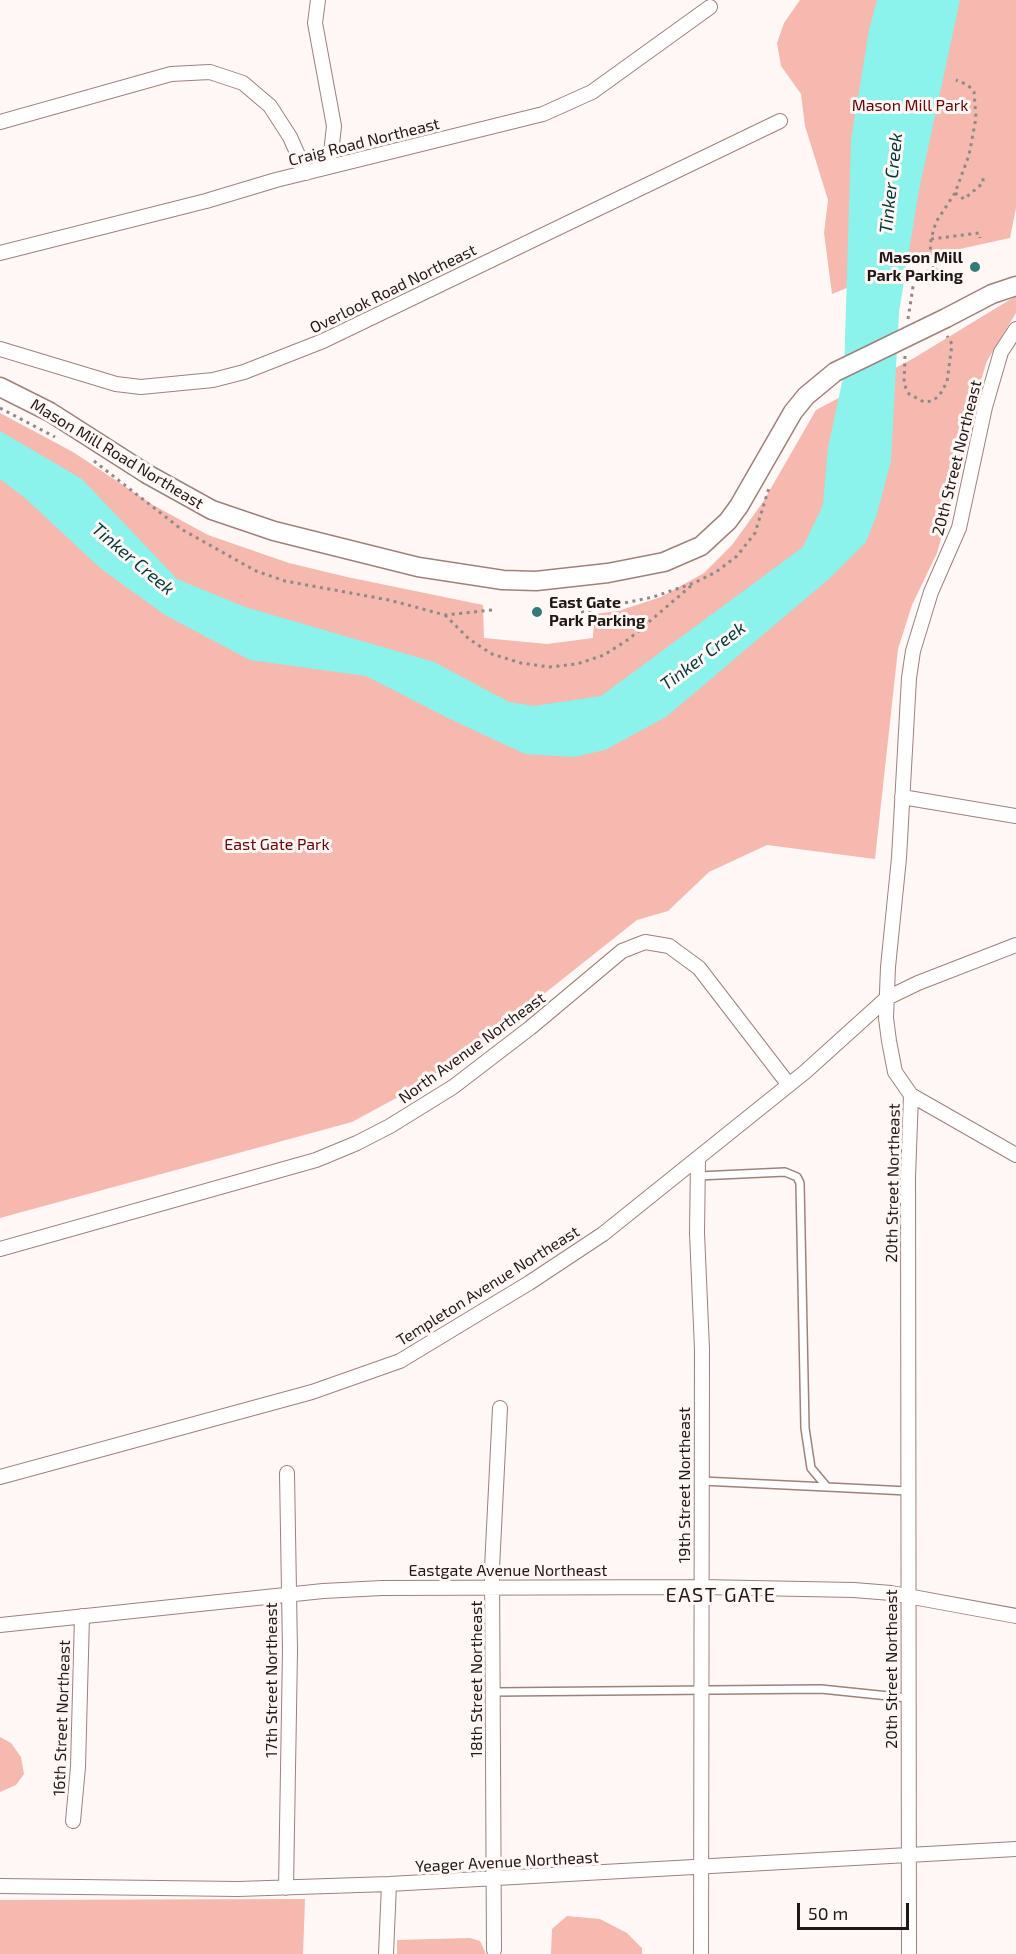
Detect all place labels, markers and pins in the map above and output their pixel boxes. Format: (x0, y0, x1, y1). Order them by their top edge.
place label: Mason Mill Park Parking (867, 248, 963, 286)
marker: Mason Mill Park Parking (968, 260, 982, 274)
place label: East Gate Park Parking (549, 593, 645, 631)
marker: East Gate Park Parking (530, 605, 544, 619)

